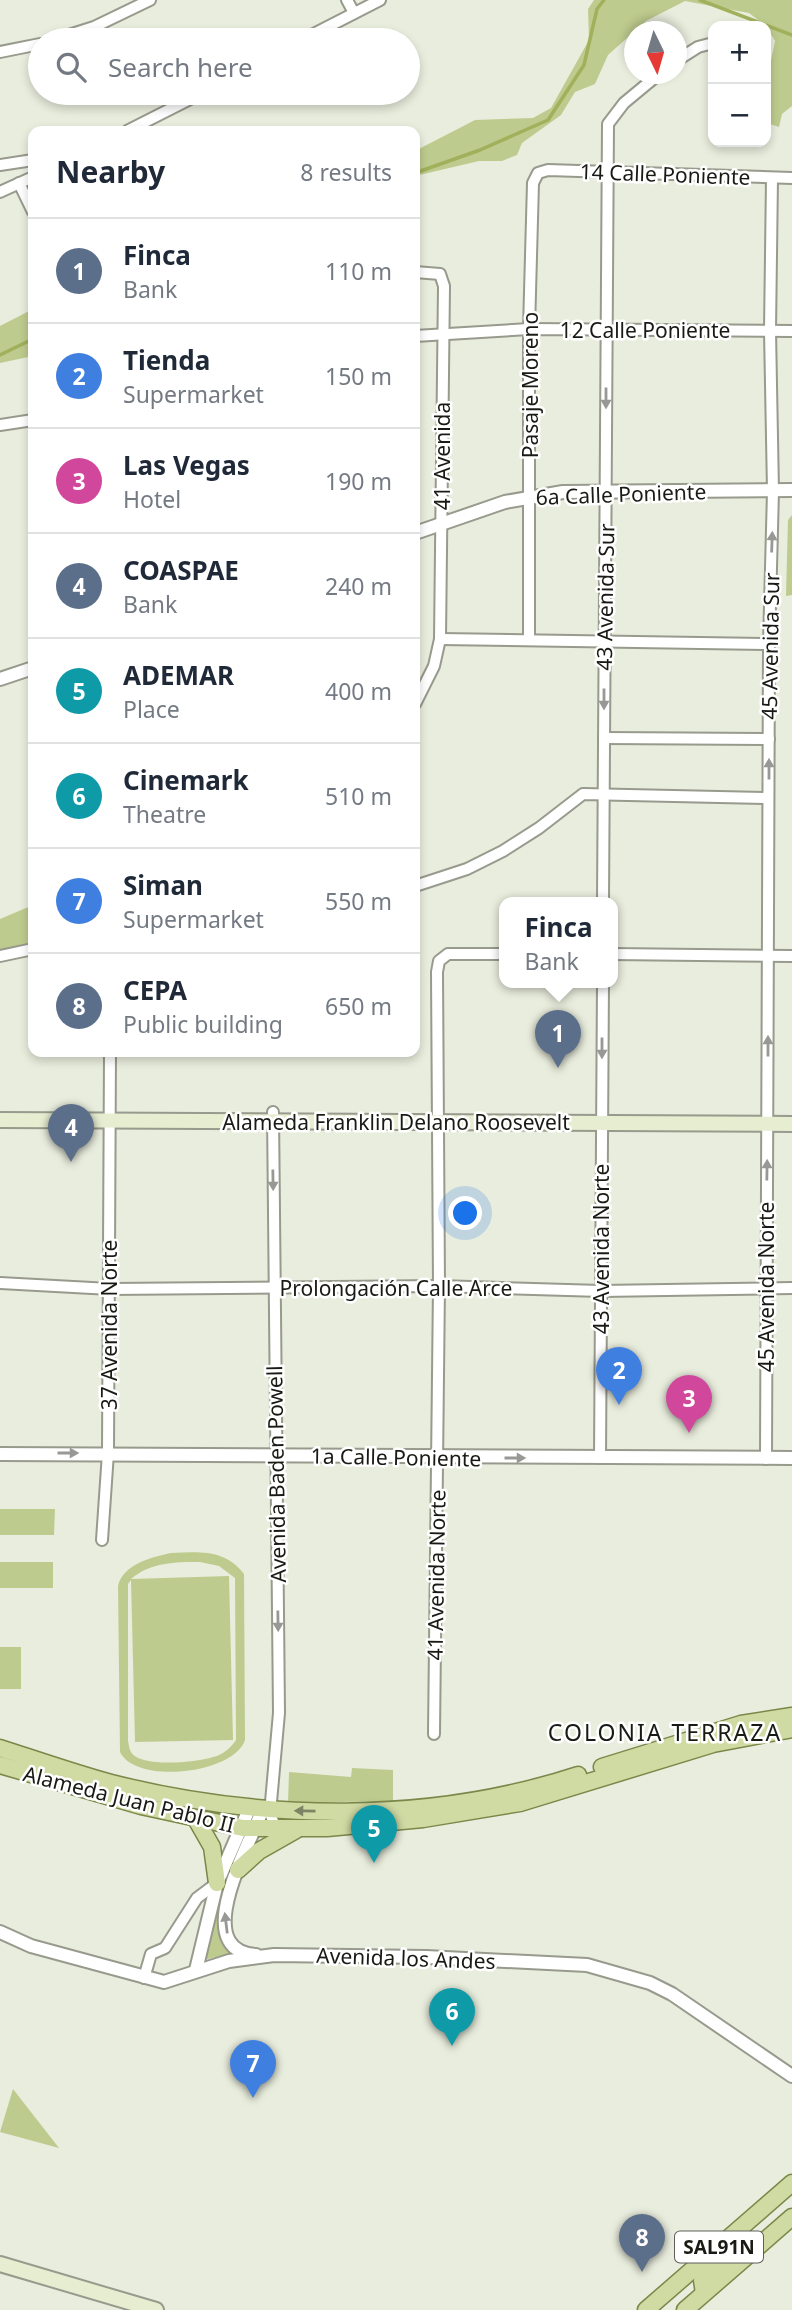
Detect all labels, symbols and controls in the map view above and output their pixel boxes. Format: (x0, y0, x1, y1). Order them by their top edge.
north arrow (624, 21, 687, 84)
map controls (708, 21, 771, 147)
button: + (708, 21, 771, 84)
search box (28, 28, 420, 105)
icon: search (52, 48, 90, 86)
text: Search here (108, 49, 253, 85)
button: − (708, 84, 771, 147)
text: Nearby (56, 151, 165, 192)
text: 8 results (300, 156, 392, 188)
street label: 14 Calle Poniente (579, 157, 751, 191)
text: Finca (123, 237, 191, 273)
text: 1 (72, 255, 86, 287)
text: 110 m (325, 255, 392, 287)
text: Bank (123, 273, 177, 305)
street label: Pasaje Moreno (516, 312, 544, 458)
street label: 12 Calle Poniente (560, 316, 730, 344)
text: Tienda (123, 342, 210, 378)
text: 2 (72, 360, 86, 392)
text: 150 m (325, 360, 392, 392)
text: Supermarket (123, 378, 264, 410)
one-way arrow (600, 387, 612, 409)
street label: 41 Avenida (428, 402, 456, 510)
text: Las Vegas (123, 447, 250, 483)
text: 3 (72, 465, 86, 497)
text: 190 m (325, 465, 392, 497)
street label: 6a Calle Poniente (535, 477, 707, 511)
text: Hotel (123, 483, 181, 515)
street label: 43 Avenida Sur (590, 523, 620, 671)
one-way arrow (766, 531, 777, 553)
text: COASPAE (123, 552, 239, 588)
text: 4 (72, 570, 86, 602)
text: 240 m (325, 570, 392, 602)
street label: 45 Avenida Sur (755, 572, 785, 720)
text: Bank (123, 588, 177, 620)
text: ADEMAR (123, 657, 234, 693)
text: 5 (72, 675, 86, 707)
text: 400 m (325, 675, 392, 707)
one-way arrow (598, 688, 610, 710)
text: Place (123, 693, 180, 725)
one-way arrow (763, 758, 774, 780)
text: Cinemark (123, 762, 249, 798)
text: 6 (72, 780, 86, 812)
text: 510 m (325, 780, 392, 812)
text: Theatre (123, 798, 206, 830)
text: Siman (123, 867, 203, 903)
text: 7 (72, 885, 86, 917)
text: 550 m (325, 885, 392, 917)
popup (499, 897, 618, 988)
text: Supermarket (123, 903, 264, 935)
text: Finca (525, 909, 592, 945)
text: Bank (525, 945, 579, 977)
text: CEPA (123, 972, 187, 1008)
text: 8 (72, 990, 86, 1022)
text: 650 m (325, 990, 392, 1022)
text: Public building (123, 1008, 283, 1040)
pin: 1 (535, 1010, 581, 1068)
one-way arrow (762, 1035, 774, 1057)
one-way arrow (596, 1037, 608, 1059)
pin: 4 (48, 1104, 94, 1162)
street label: Alameda Franklin Delano Roosevelt (222, 1108, 570, 1136)
one-way arrow (761, 1159, 773, 1181)
street label: 43 Avenida Norte (587, 1164, 615, 1334)
one-way arrow (267, 1169, 279, 1191)
your location (448, 1196, 482, 1230)
street label: 45 Avenida Norte (752, 1202, 780, 1372)
street label: 37 Avenida Norte (95, 1240, 123, 1410)
street label: Prolongación Calle Arce (280, 1274, 512, 1302)
pin: 2 (596, 1347, 642, 1405)
street label: Avenida Baden Powell (260, 1365, 292, 1583)
pin: 3 (666, 1375, 712, 1433)
street label: 1a Calle Poniente (311, 1442, 481, 1472)
one-way arrow (57, 1447, 79, 1459)
one-way arrow (505, 1452, 527, 1464)
street label: 41 Avenida Norte (421, 1489, 451, 1661)
one-way arrow (272, 1610, 284, 1632)
district label: COLONIA TERRAZA (548, 1716, 782, 1748)
street label: Alameda Juan Pablo II (21, 1759, 237, 1839)
one-way arrow (293, 1805, 315, 1817)
pin: 5 (351, 1805, 397, 1863)
one-way arrow (220, 1912, 231, 1934)
street label: Avenida los Andes (316, 1941, 496, 1975)
pin: 6 (429, 1988, 475, 2046)
pin: 7 (230, 2040, 276, 2098)
pin: 8 (619, 2214, 665, 2272)
road number: SAL91N (675, 2232, 763, 2262)

